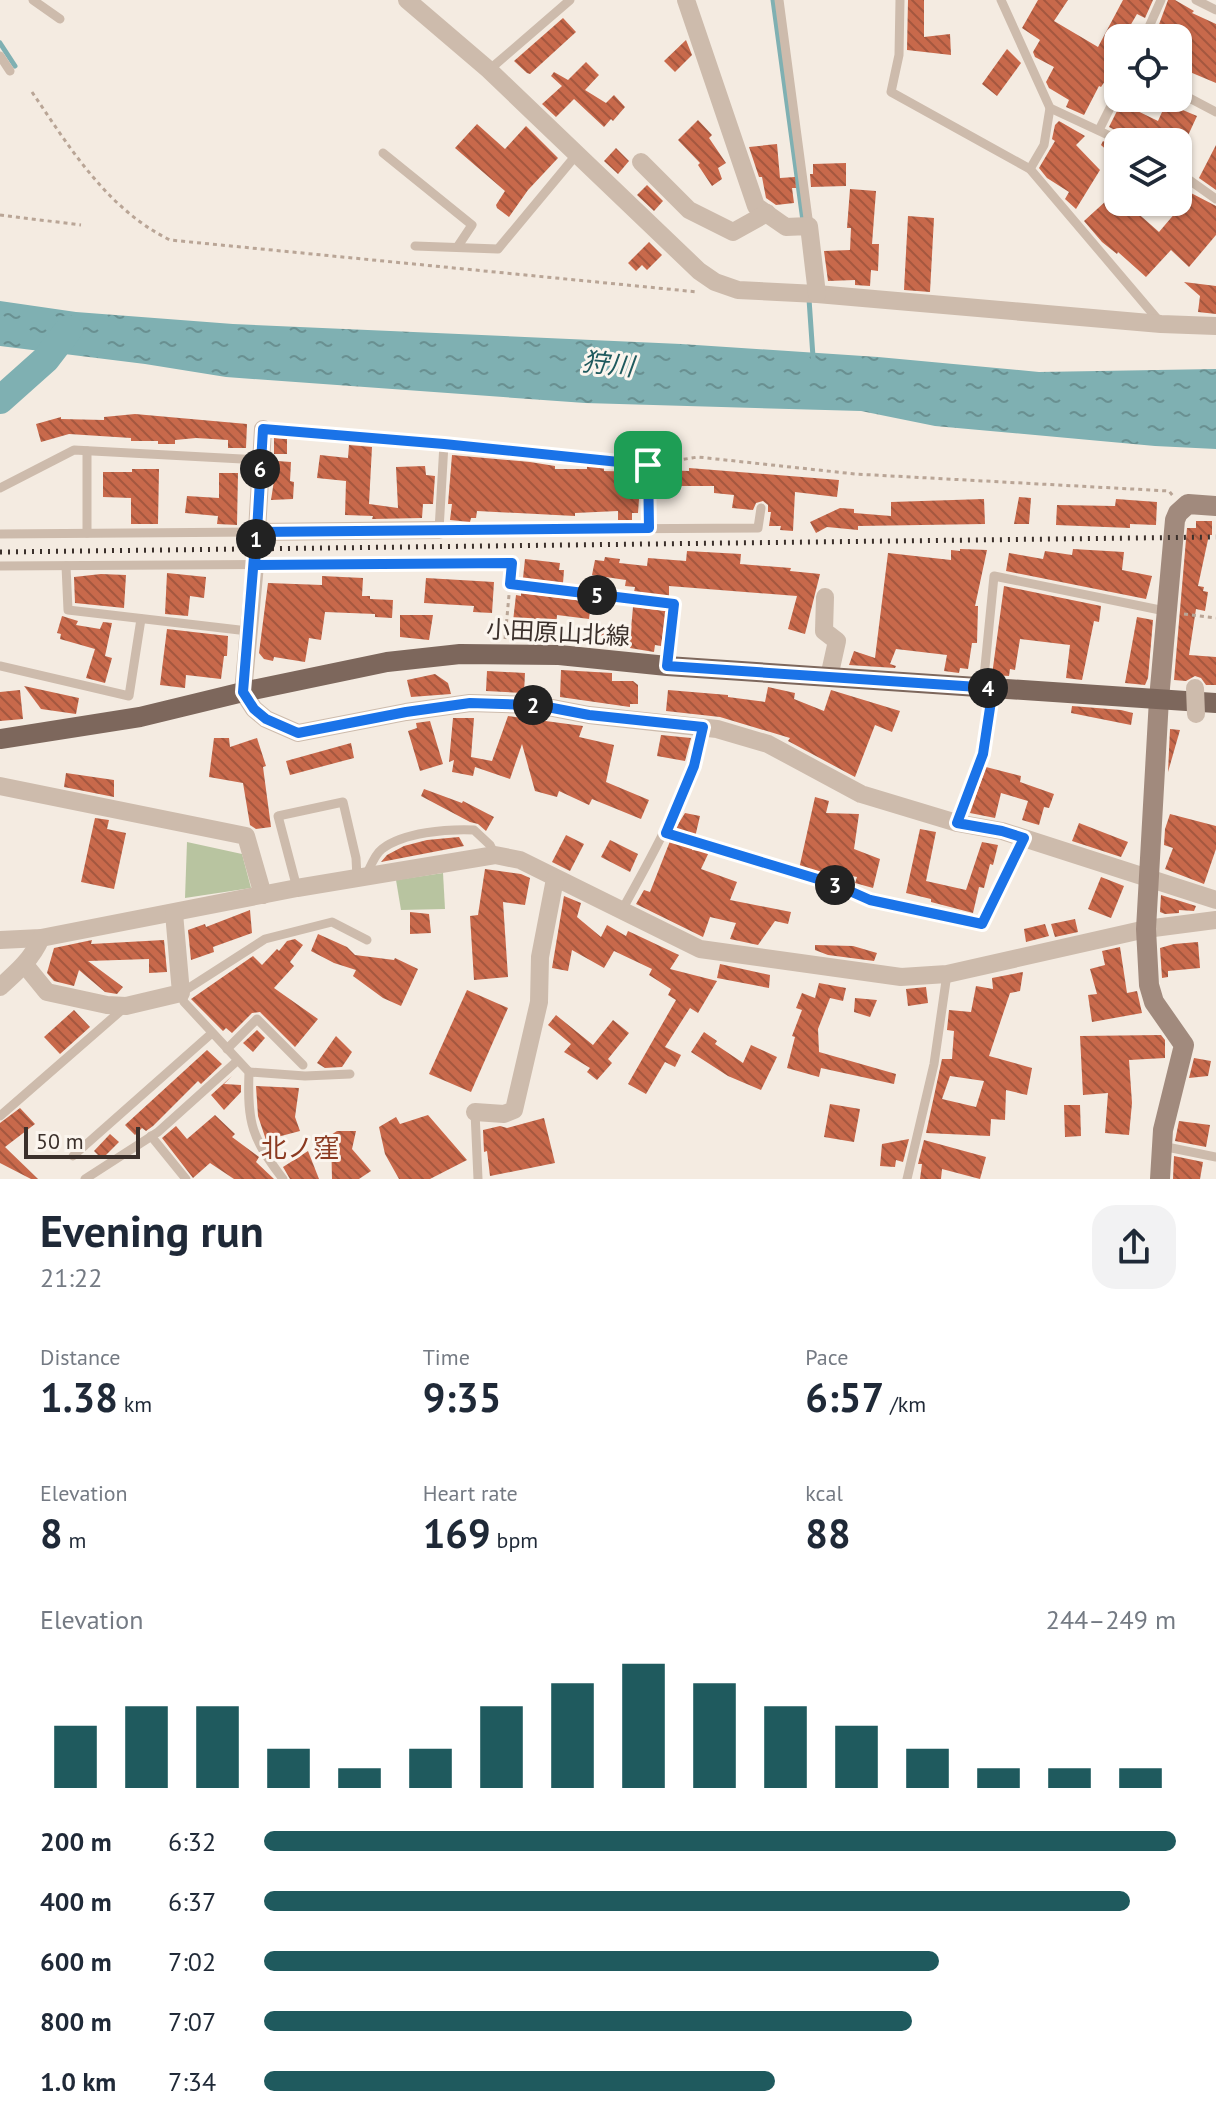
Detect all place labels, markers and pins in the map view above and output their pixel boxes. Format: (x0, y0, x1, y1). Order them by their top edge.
pin (614, 431, 682, 499)
pin: 6 (240, 449, 280, 489)
pin: 1 (236, 519, 276, 559)
pin: 5 (577, 575, 617, 615)
pin: 4 (968, 668, 1008, 708)
pin: 2 (513, 685, 553, 725)
pin: 3 (815, 865, 855, 905)

